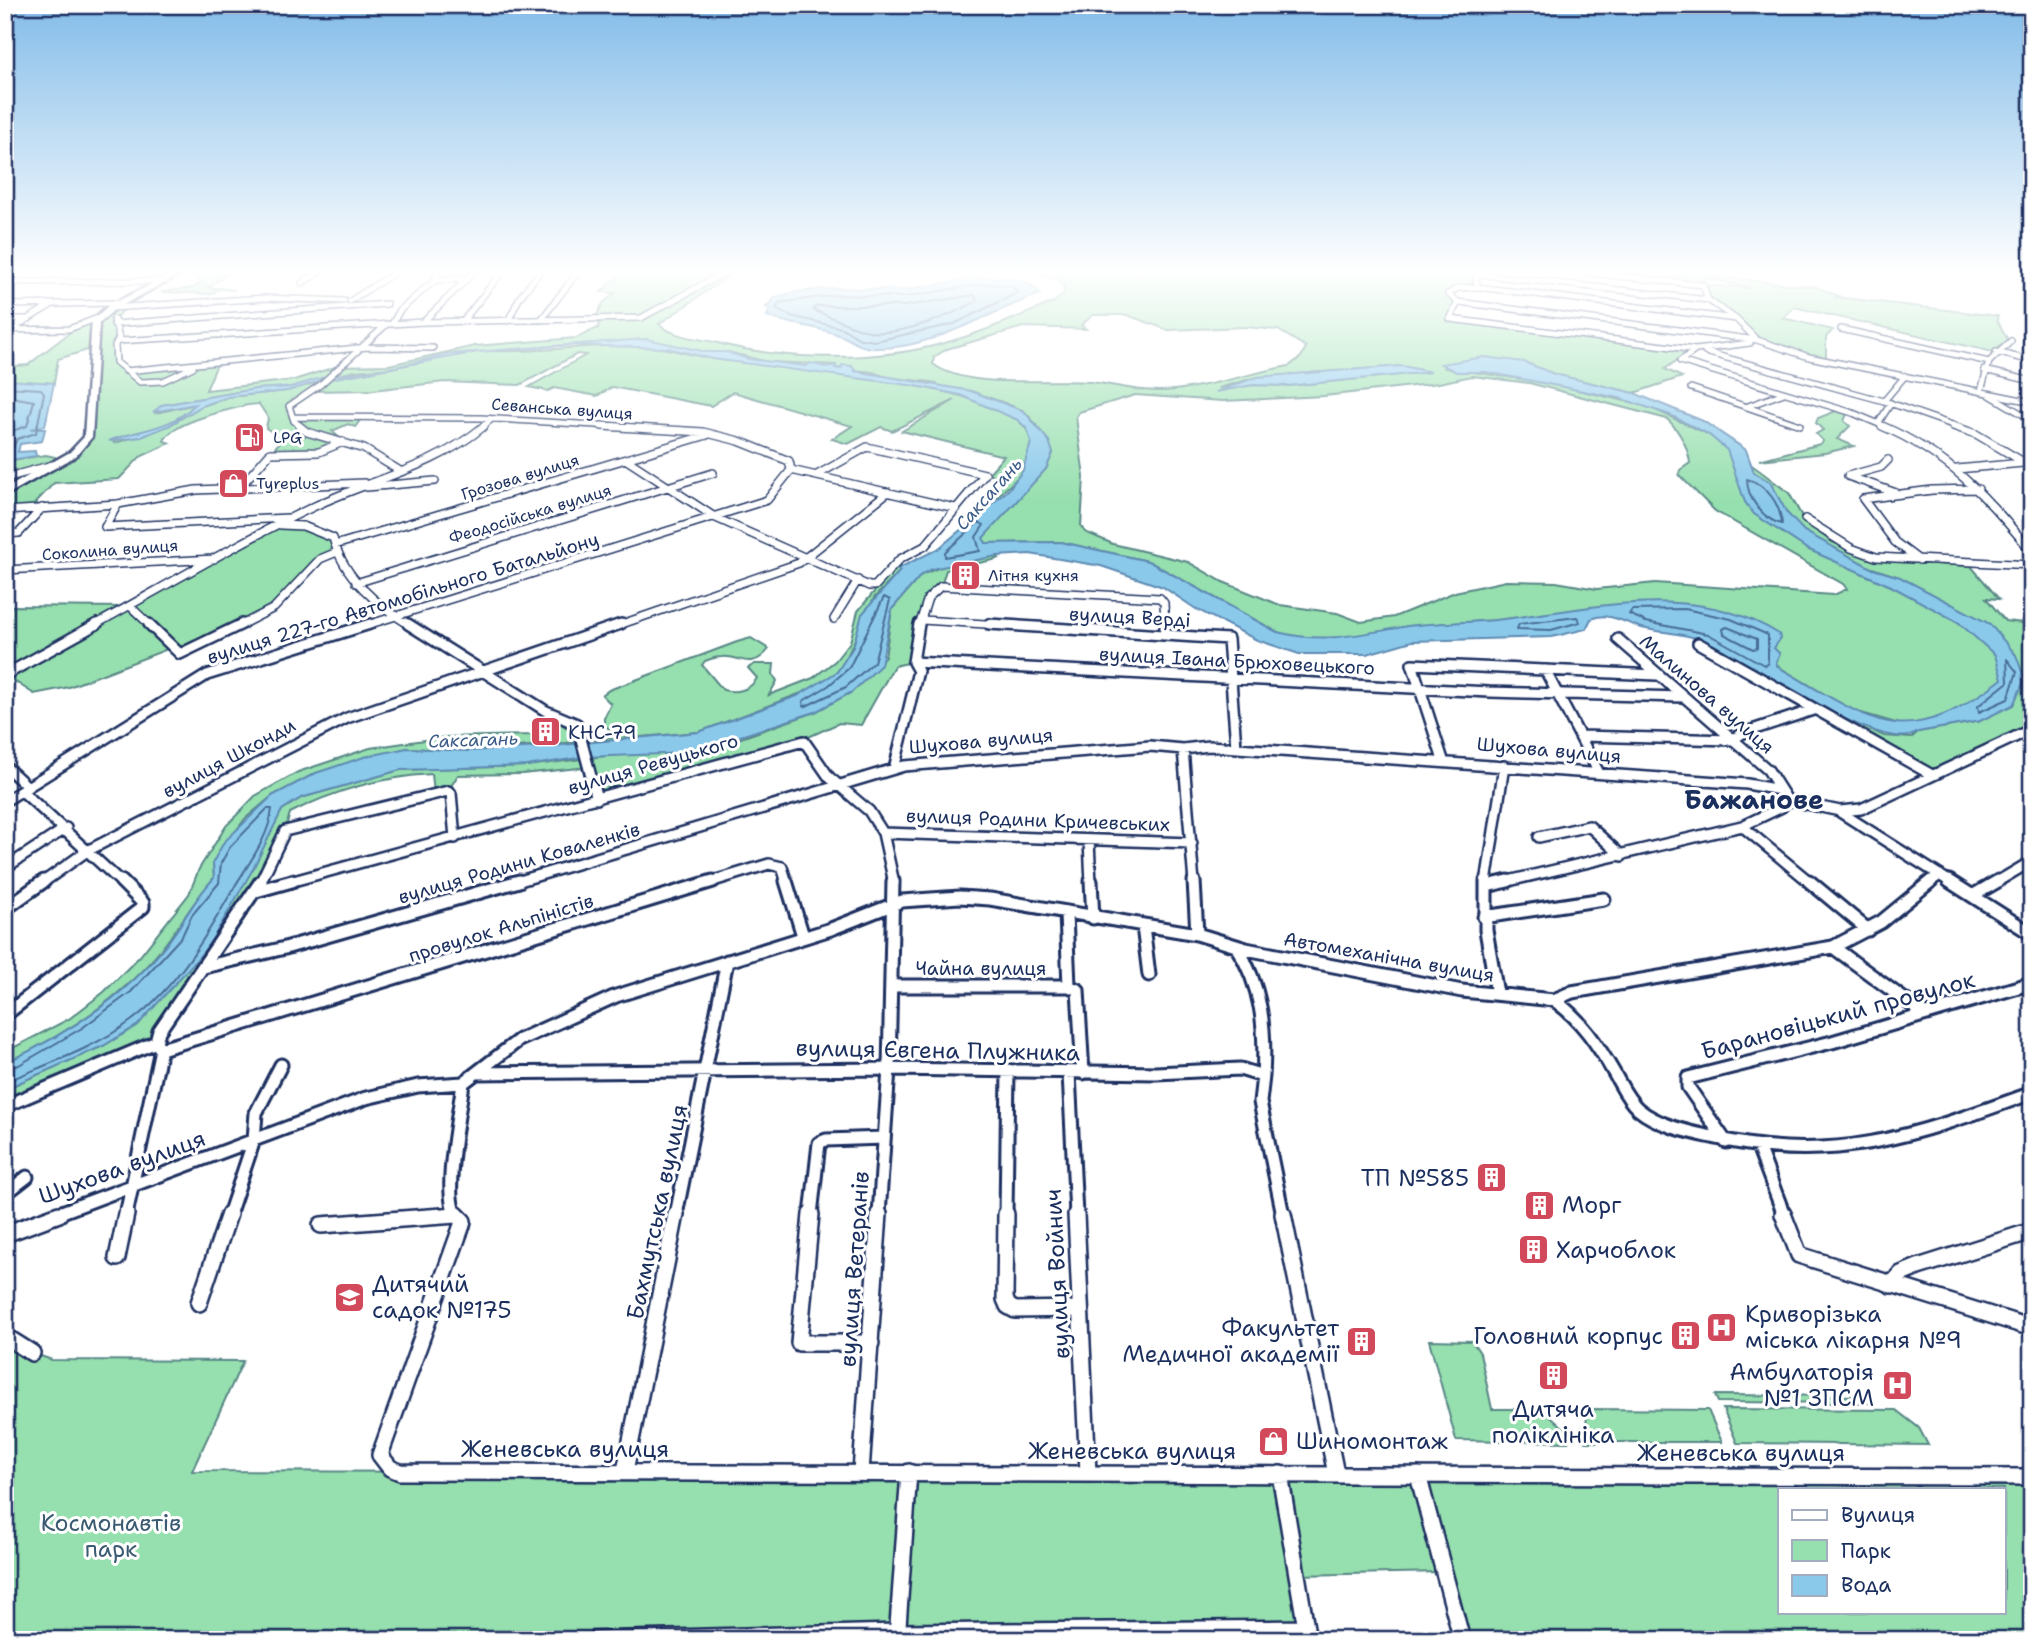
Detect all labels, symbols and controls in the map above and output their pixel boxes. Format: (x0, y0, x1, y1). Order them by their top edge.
street label: Севанська вулиця (491, 394, 633, 424)
fuel station icon: LPG (233, 420, 267, 454)
place label: LPG (273, 427, 302, 448)
street label: Грозова вулиця (458, 449, 582, 505)
water label: Саксагань (950, 453, 1028, 535)
shop icon: Tyreplus (216, 466, 250, 500)
place label: Tyreplus (256, 473, 319, 494)
street label: Феодосійська вулиця (446, 479, 614, 549)
street label: вулиця 227-го Автомобільного Батальйону (204, 526, 602, 670)
street label: Соколина вулиця (41, 535, 179, 565)
building icon: Літня кухня (948, 558, 982, 592)
place label: Літня кухня (988, 565, 1079, 586)
street label: вулиця Верді (1069, 601, 1191, 633)
street label: Малинова вулиця (1634, 629, 1780, 759)
street label: вулиця Івана Брюховецького (1099, 641, 1375, 681)
street label: вулиця Шконди (158, 712, 300, 804)
building icon: КНС-79 (528, 715, 562, 749)
place label: КНС-79 (568, 720, 636, 745)
street label: Шухова вулиця (908, 722, 1054, 760)
water label: Саксагань (428, 726, 518, 754)
street label: вулиця Ревуцького (565, 728, 741, 800)
street label: Шухова вулиця (1476, 731, 1622, 769)
district label: Бажанове (1684, 782, 1824, 817)
street label: вулиця Родини Кричевських (906, 803, 1170, 837)
street label: вулиця Родини Коваленків (395, 816, 643, 910)
street label: провулок Альпіністів (405, 888, 597, 968)
street label: Автомеханічна вулиця (1282, 926, 1496, 988)
street label: Чайна вулиця (915, 956, 1047, 981)
street label: Барановіцький провулок (1698, 964, 1978, 1066)
street label: вулиця Євгена Плужника (795, 1033, 1081, 1067)
street label: Бахмутська вулиця (619, 1101, 695, 1323)
street label: Шухова вулиця (34, 1123, 210, 1211)
building icon: ТП №585 (1475, 1161, 1509, 1195)
place label: ТП №585 (1361, 1163, 1469, 1193)
street label: вулиця Ветеранів (832, 1170, 876, 1368)
street label: вулиця Войнич (1038, 1188, 1076, 1360)
building icon: Морг (1522, 1188, 1556, 1222)
place label: Морг (1562, 1190, 1622, 1220)
building icon: Харчоблок (1516, 1233, 1550, 1267)
place label: Харчоблок (1556, 1235, 1676, 1265)
place label: Дитячий садок №175 (372, 1269, 511, 1325)
school or university icon: Дитячий садок №175 (332, 1280, 366, 1314)
place label: Криворізька міська лікарня №9 (1745, 1299, 1962, 1355)
hospital icon: Криворізька міська лікарня №9 (1705, 1310, 1739, 1344)
place label: Факультет Медичної академії (1122, 1313, 1340, 1369)
building icon: Головний корпус (1669, 1319, 1703, 1353)
place label: Головний корпус (1474, 1321, 1663, 1351)
building icon: Факультет Медичної академії (1345, 1324, 1379, 1358)
place label: Амбулаторія №1 ЗПСМ (1729, 1357, 1874, 1413)
building icon: Дитяча поліклініка (1536, 1358, 1570, 1392)
hospital icon: Амбулаторія №1 ЗПСМ (1880, 1368, 1914, 1402)
place label: Дитяча поліклініка (1492, 1394, 1614, 1450)
shop icon: Шиномонтаж (1256, 1424, 1290, 1458)
place label: Шиномонтаж (1296, 1426, 1448, 1456)
street label: Женевська вулиця (461, 1434, 669, 1464)
street label: Женевська вулиця (1028, 1436, 1236, 1466)
street label: Женевська вулиця (1637, 1438, 1845, 1468)
legend (1778, 1488, 2006, 1614)
text: Вулиця (1841, 1501, 1915, 1529)
park label: Космонавтів парк (41, 1508, 181, 1564)
text: Парк (1841, 1537, 1891, 1565)
text: Вода (1841, 1571, 1891, 1599)

